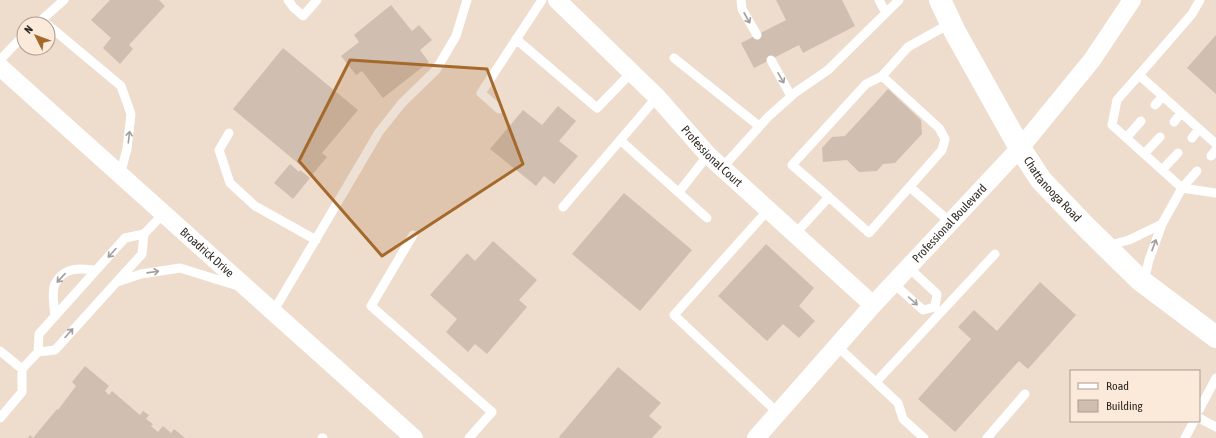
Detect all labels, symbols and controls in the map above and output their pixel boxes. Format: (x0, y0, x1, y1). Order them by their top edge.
one-way arrow (744, 12, 752, 24)
north arrow (16, 16, 56, 56)
text: N (22, 23, 35, 36)
one-way arrow (777, 72, 785, 84)
street label: Professional Court (678, 123, 746, 190)
one-way arrow (125, 131, 133, 144)
street label: Chattanooga Road (1021, 154, 1084, 225)
street label: Professional Boulevard (909, 181, 989, 265)
street label: Broadrick Drive (177, 225, 237, 280)
one-way arrow (1151, 240, 1159, 252)
one-way arrow (107, 247, 116, 258)
one-way arrow (146, 268, 159, 276)
one-way arrow (56, 273, 65, 283)
one-way arrow (908, 296, 918, 305)
one-way arrow (65, 328, 74, 339)
legend (1070, 370, 1200, 422)
text: Road (1106, 379, 1129, 393)
text: Building (1106, 399, 1144, 413)

